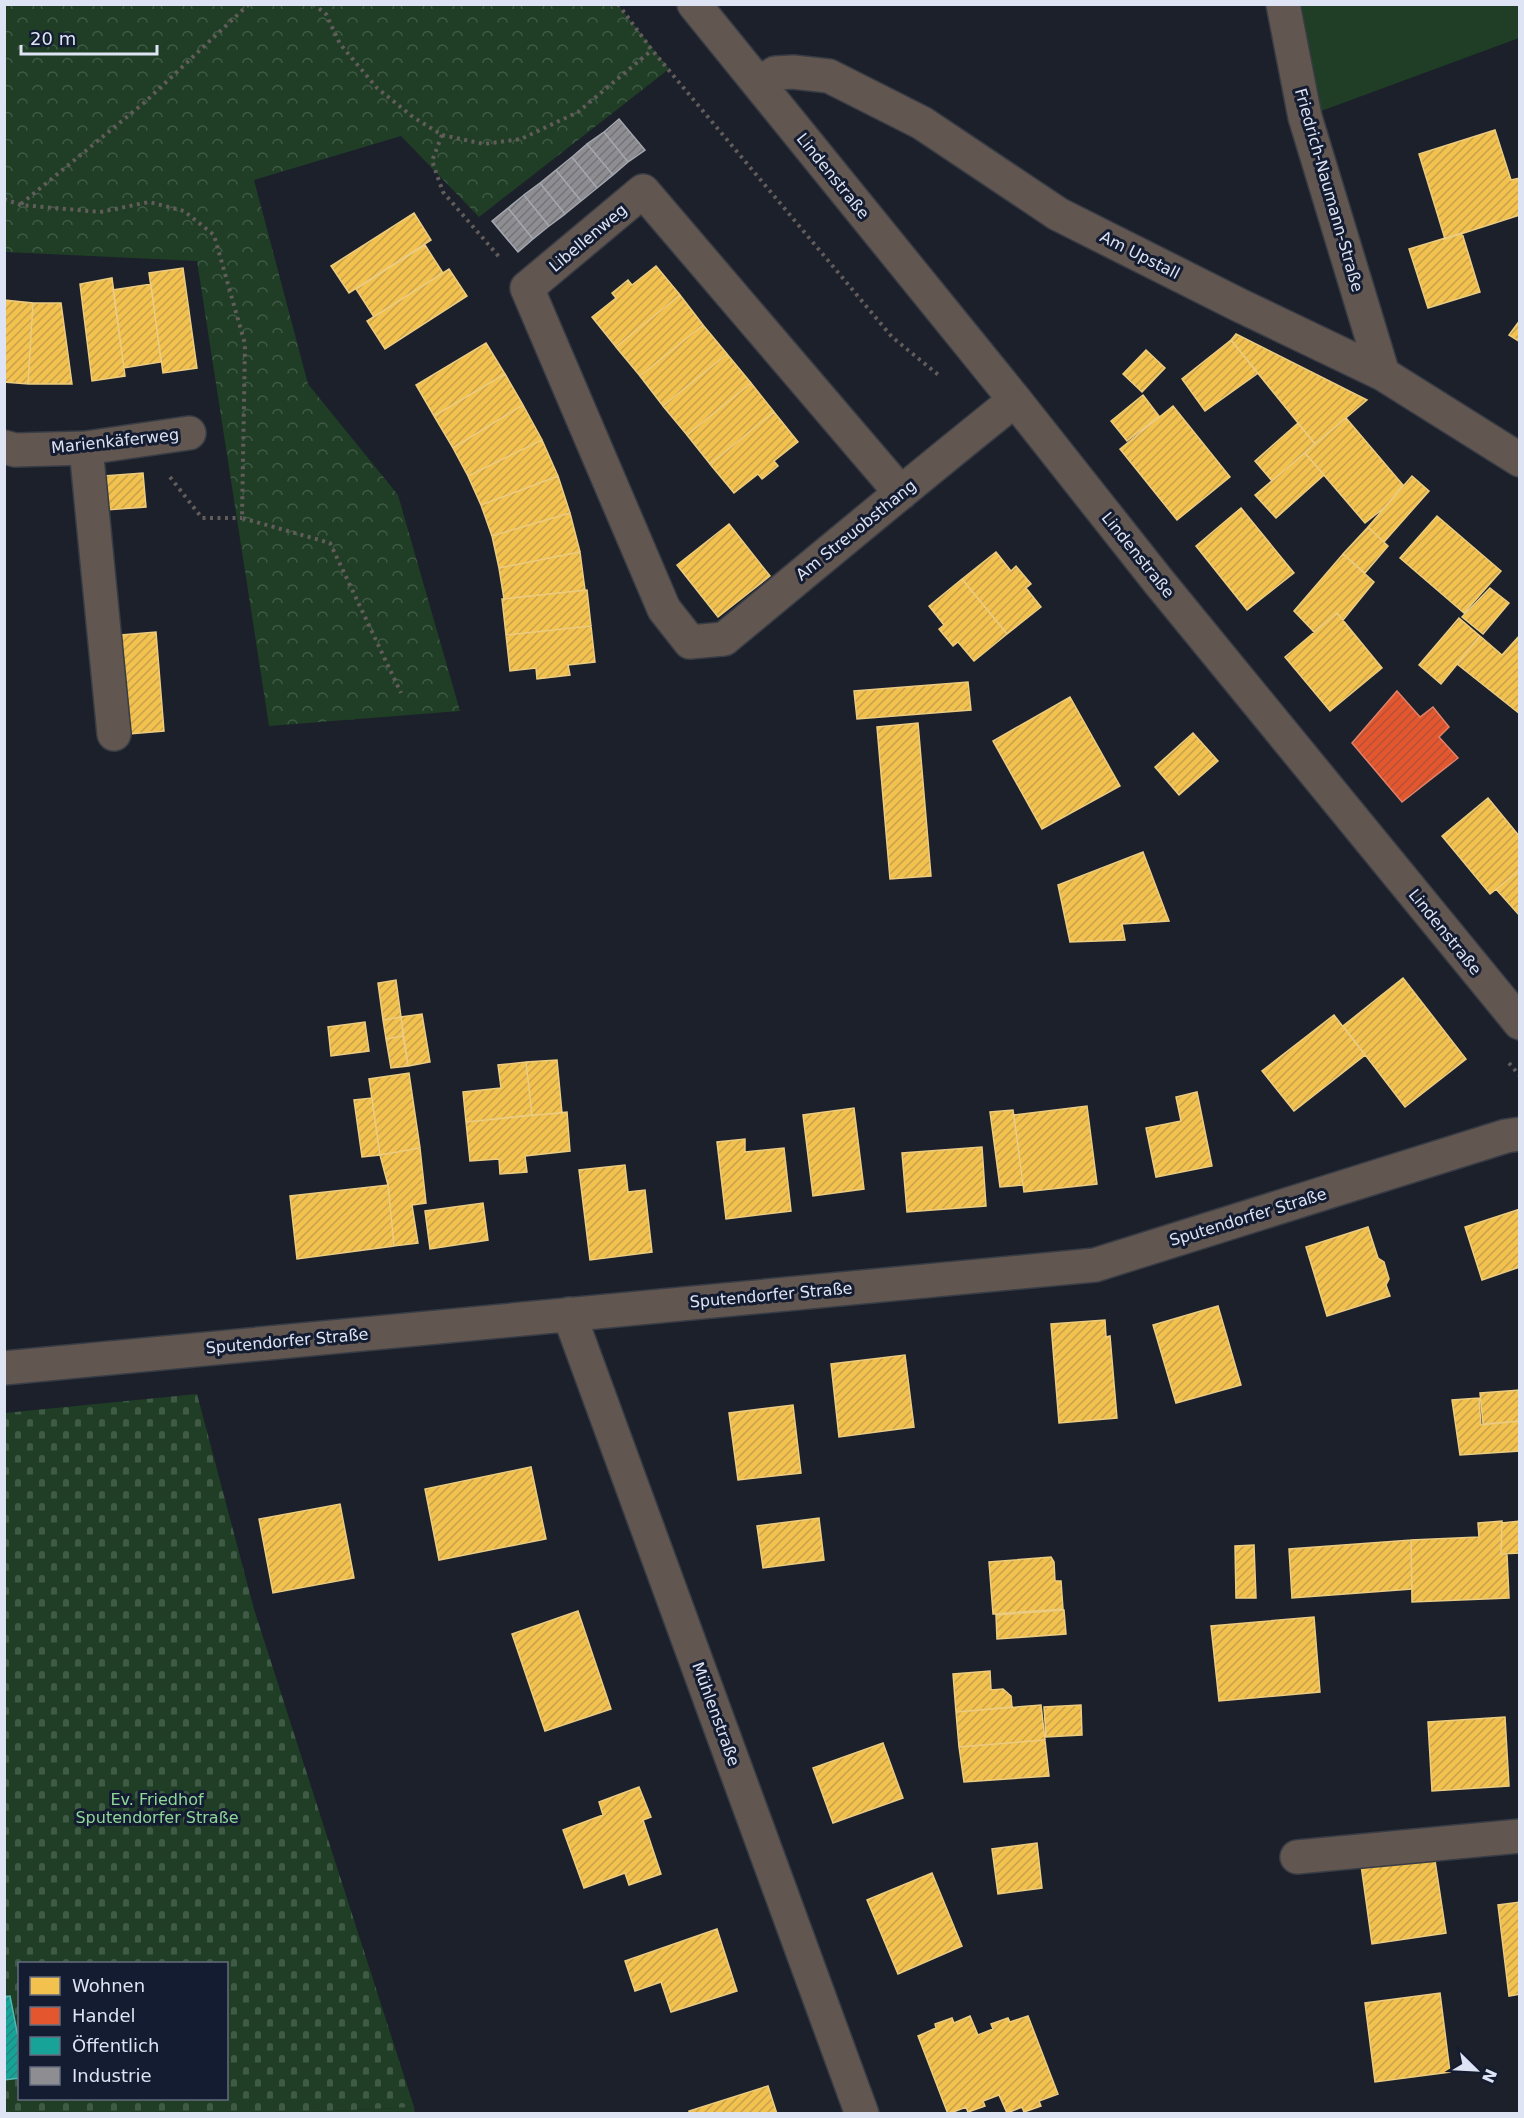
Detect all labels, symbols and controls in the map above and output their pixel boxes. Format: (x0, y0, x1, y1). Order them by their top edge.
scale bar (21, 18, 158, 56)
text: 20 m (30, 28, 76, 49)
street label: Friedrich-Naumann-Straße (1291, 86, 1367, 294)
street label: Lindenstraße (793, 129, 873, 223)
street label: Libellenweg (545, 200, 631, 276)
street label: Am Upstall (1097, 227, 1183, 283)
street label: Marienkäferweg (50, 425, 180, 457)
street label: Am Streuobsthang (792, 476, 920, 584)
street label: Lindenstraße (1098, 508, 1178, 602)
street label: Lindenstraße (1405, 885, 1485, 979)
street label: Sputendorfer Straße (1167, 1184, 1329, 1250)
street label: Sputendorfer Straße (689, 1278, 853, 1312)
street label: Sputendorfer Straße (205, 1324, 369, 1358)
street label: Mühlenstraße (688, 1659, 744, 1769)
park label: Ev. Friedhof Sputendorfer Straße (75, 1790, 239, 1827)
legend (18, 1962, 228, 2100)
text: Wohnen (72, 1975, 145, 1996)
text: Handel (72, 2005, 135, 2026)
text: Öffentlich (72, 2035, 159, 2056)
north arrow (1446, 2040, 1506, 2100)
text: Industrie (72, 2065, 151, 2086)
text: N (1478, 2066, 1501, 2086)

